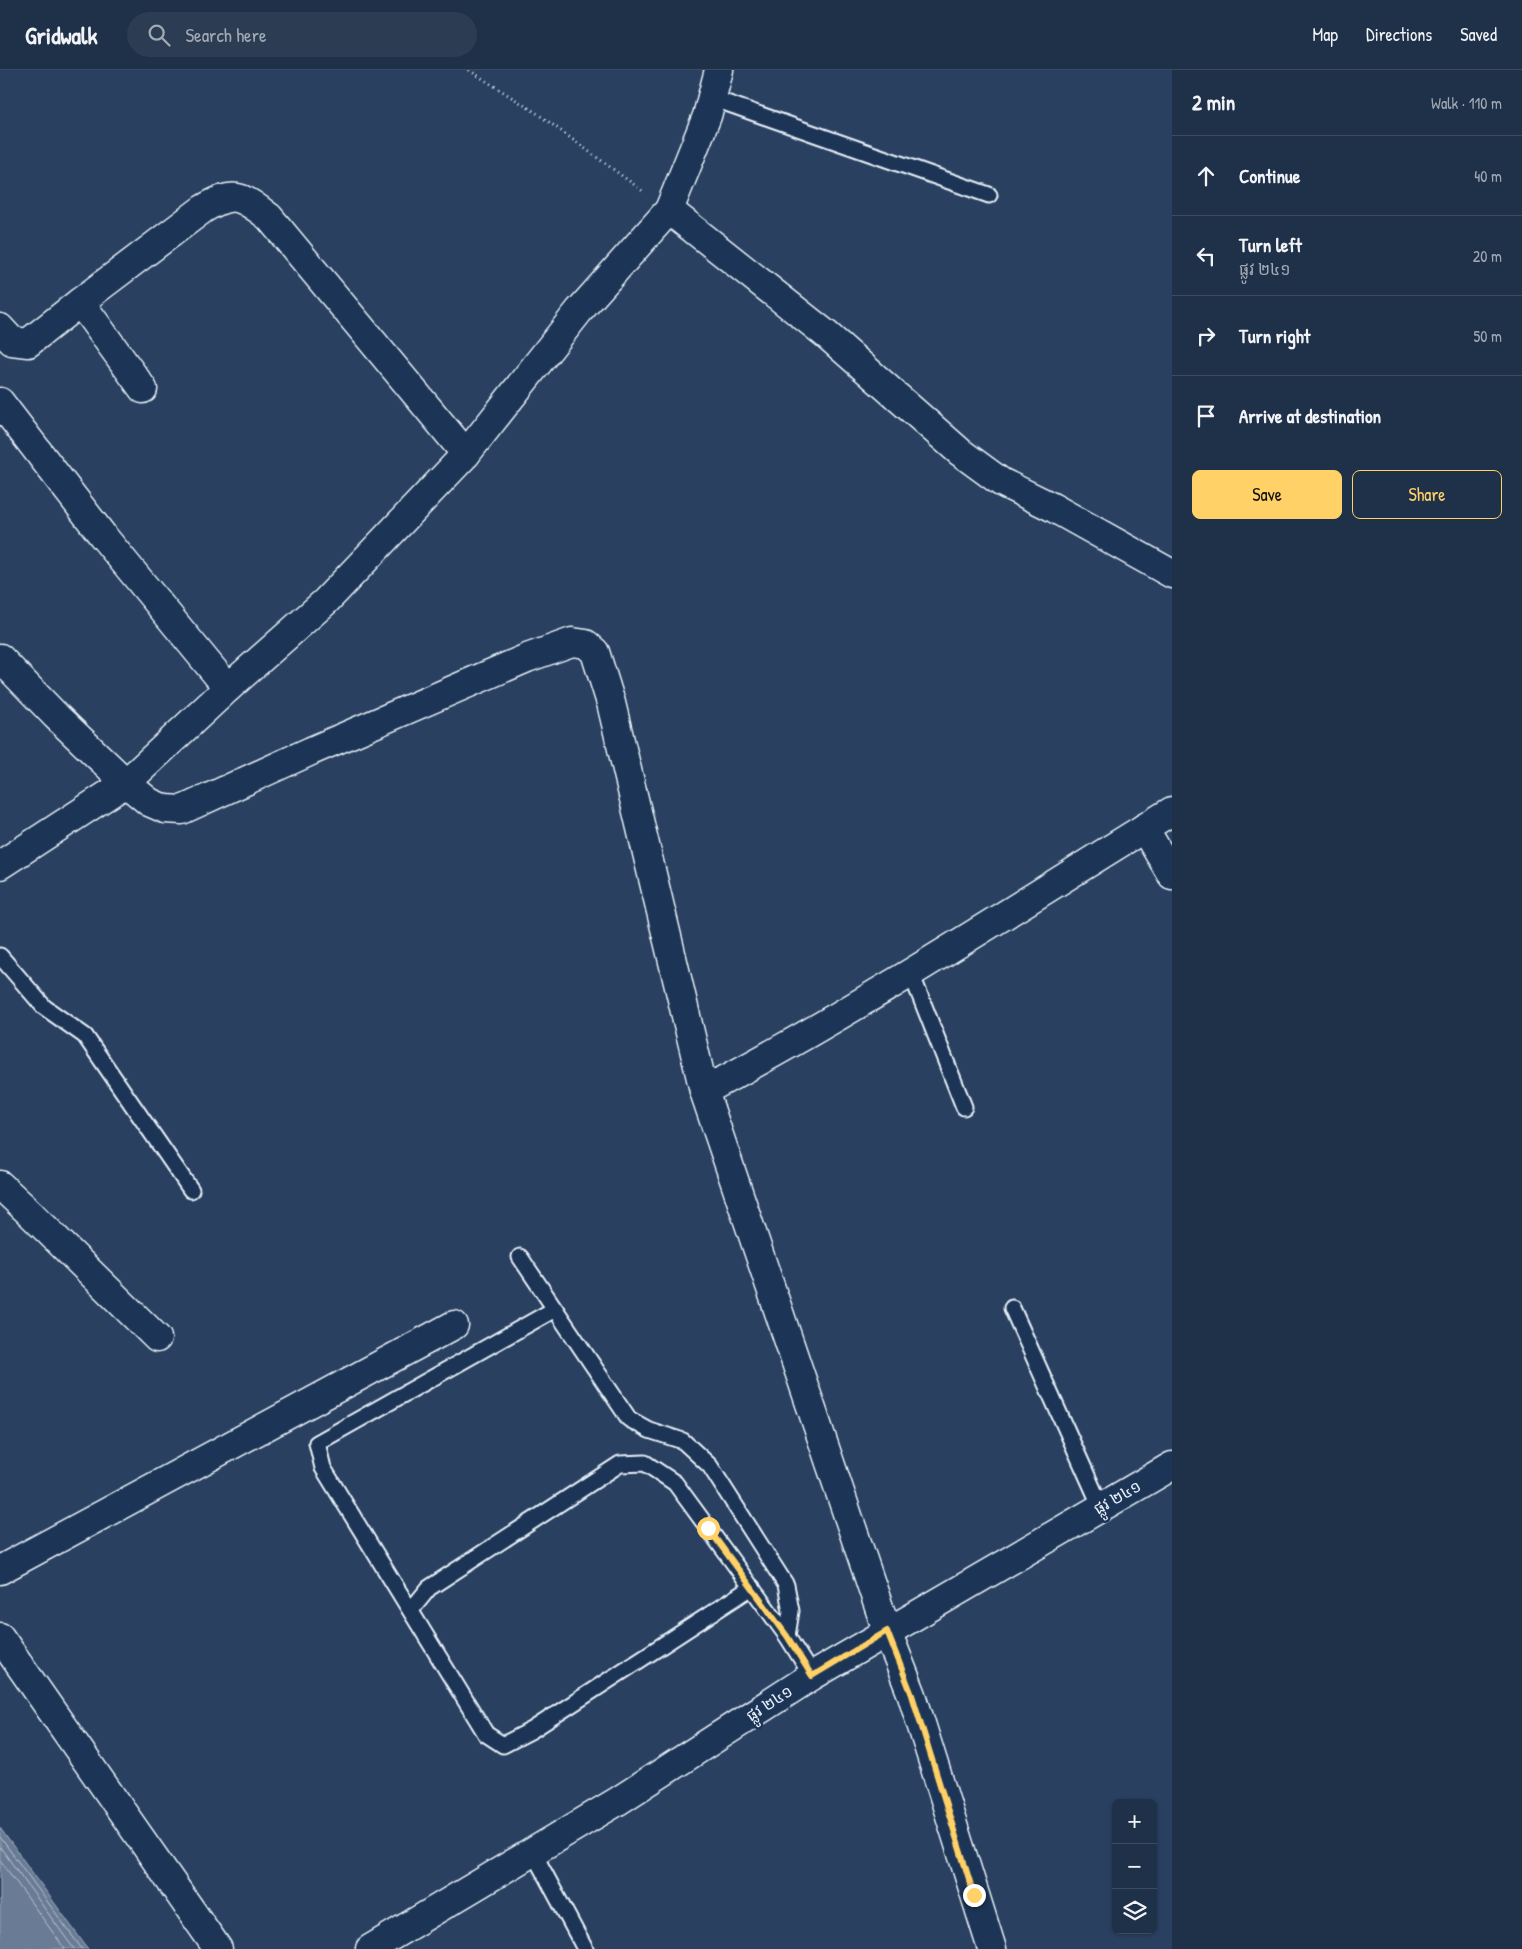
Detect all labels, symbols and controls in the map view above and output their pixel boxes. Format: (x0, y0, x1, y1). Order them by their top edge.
search box (127, 12, 477, 57)
text: Gridwalk (25, 19, 97, 51)
icon: search (145, 21, 173, 49)
text: Search here (185, 22, 267, 48)
text: Map (1313, 22, 1338, 47)
text: Directions (1366, 22, 1432, 47)
text: Saved (1460, 22, 1497, 47)
text: 2 min (1192, 88, 1235, 117)
text: Walk · 110 m (1431, 92, 1502, 114)
icon: ahead (1192, 162, 1220, 190)
text: Continue (1239, 163, 1300, 189)
text: 40 m (1474, 165, 1502, 187)
text: Turn left (1239, 232, 1302, 258)
icon: left (1192, 242, 1220, 270)
text: 20 m (1473, 245, 1502, 267)
text: ផ្លូវ ២៤១ (1239, 258, 1290, 280)
icon: right (1192, 322, 1220, 350)
text: Turn right (1239, 323, 1310, 349)
text: 50 m (1474, 325, 1502, 347)
icon: arrive (1192, 402, 1220, 430)
text: Arrive at destination (1239, 403, 1381, 429)
button: Save (1192, 470, 1342, 519)
button: Share (1352, 470, 1502, 519)
street label: ផ្លូវ ២៤១ (1089, 1475, 1147, 1523)
route start (697, 1517, 720, 1540)
street label: ផ្លូវ ២៤១ (741, 1680, 799, 1729)
map controls (1112, 1799, 1157, 1934)
button: + (1112, 1799, 1157, 1844)
button: − (1112, 1844, 1157, 1889)
route end (963, 1884, 986, 1907)
button: layers (1112, 1889, 1157, 1934)

